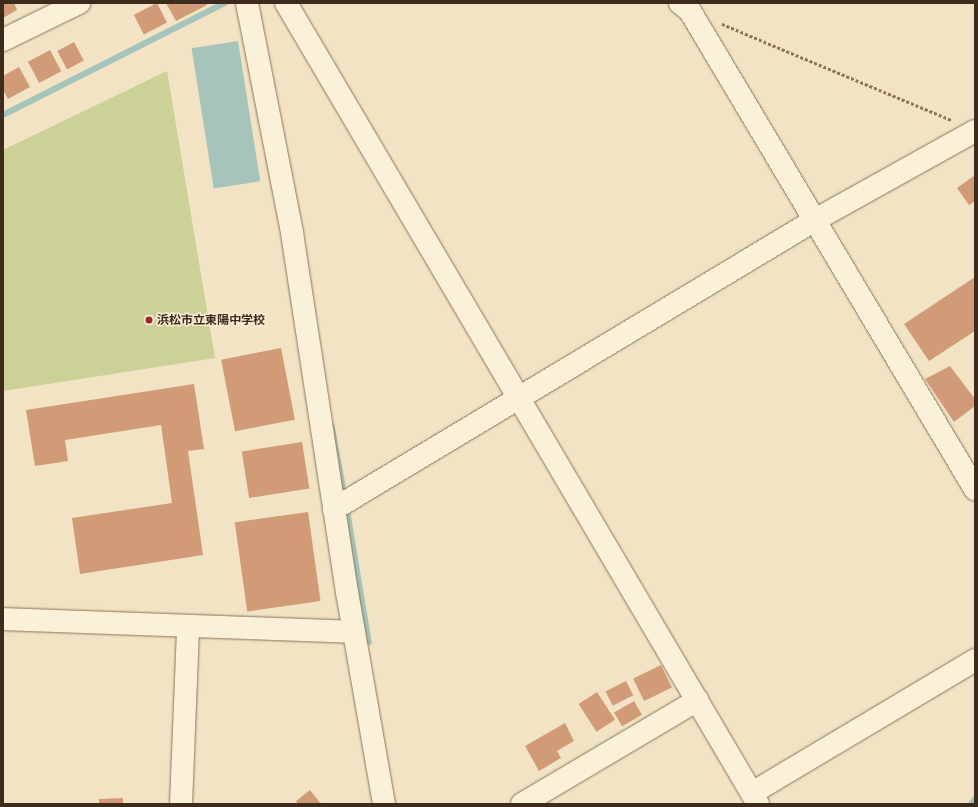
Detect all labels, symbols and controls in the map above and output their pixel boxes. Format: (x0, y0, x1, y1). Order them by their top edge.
place label: 浜松市立東陽中学校 (157, 313, 265, 327)
marker: 浜松市立東陽中学校 (144, 315, 154, 325)

